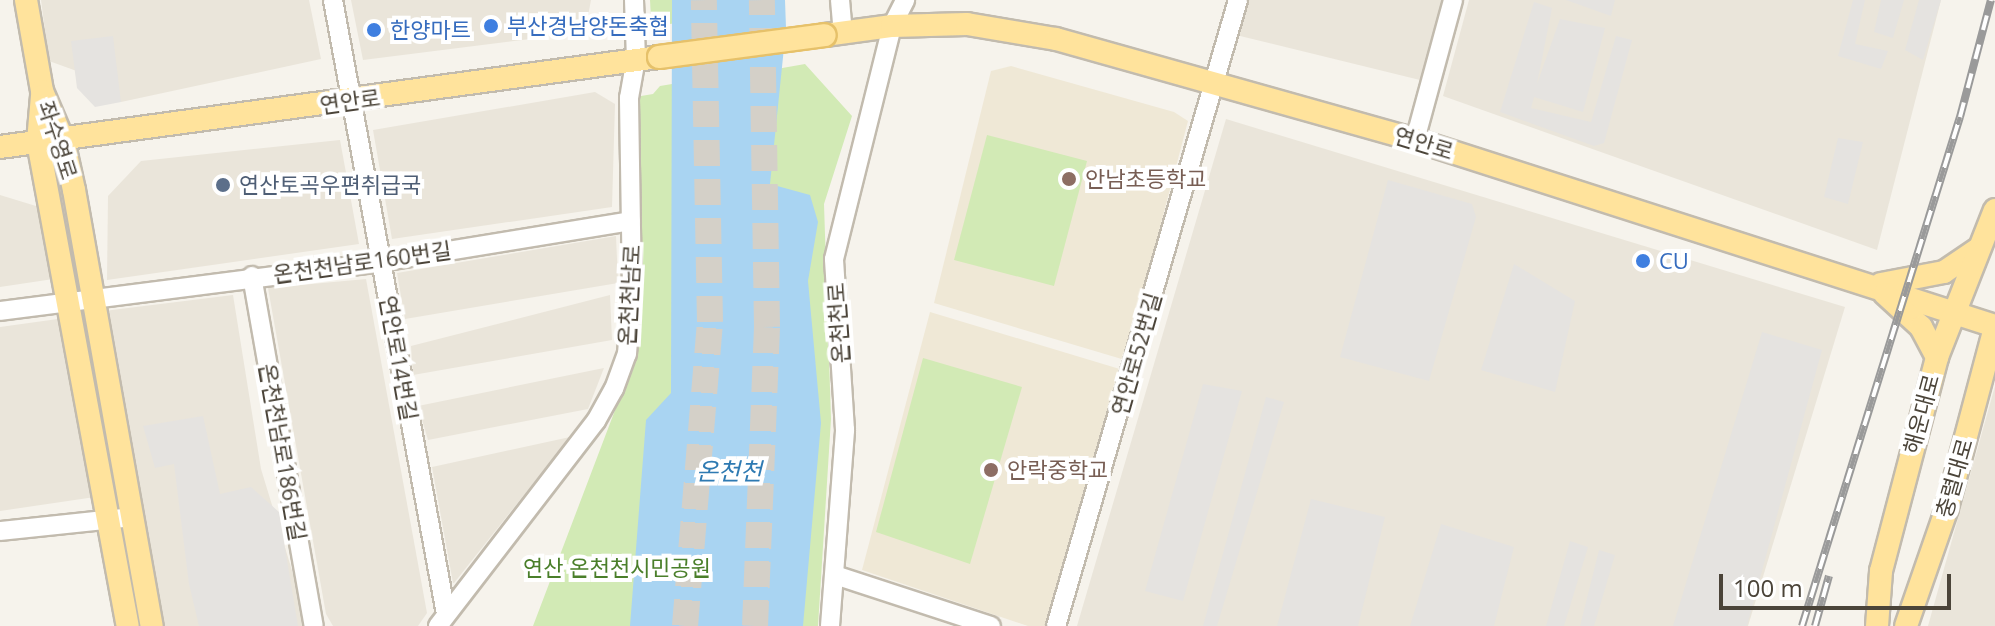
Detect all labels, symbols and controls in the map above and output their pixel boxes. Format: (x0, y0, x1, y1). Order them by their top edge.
place label: 부산경남양돈축협 (507, 13, 669, 39)
place label: 한양마트 (390, 17, 471, 43)
marker: 부산경남양돈축협 (482, 17, 500, 35)
marker: 한양마트 (365, 21, 383, 39)
street label: 연안로 (318, 84, 382, 118)
street label: 좌수영로 (33, 97, 83, 183)
street label: 연안로 (1391, 122, 1457, 164)
place label: 안남초등학교 (1085, 166, 1206, 192)
marker: 안남초등학교 (1060, 170, 1078, 188)
place label: 연산토곡우편취급국 (239, 172, 421, 198)
marker: 연산토곡우편취급국 (214, 176, 232, 194)
street label: 온천천남로160번길 (271, 236, 453, 288)
street label: 온천천남로 (613, 244, 645, 346)
place label: CU (1659, 248, 1689, 274)
marker: CU (1634, 252, 1652, 270)
street label: 온천천로 (822, 282, 854, 364)
street label: 연안로52번길 (1106, 290, 1166, 418)
street label: 연안로14번길 (375, 293, 423, 423)
street label: 온천천남로186번길 (254, 361, 312, 543)
street label: 해운대로 (1898, 371, 1944, 457)
street label: 충렬대로 (1930, 435, 1978, 521)
water label: 온천천 (696, 457, 762, 485)
place label: 안락중학교 (1007, 457, 1108, 483)
marker: 안락중학교 (982, 461, 1000, 479)
park label: 연산 온천천시민공원 (523, 555, 711, 581)
scale bar (1723, 558, 1955, 608)
text: 100 m (1733, 571, 1803, 604)

